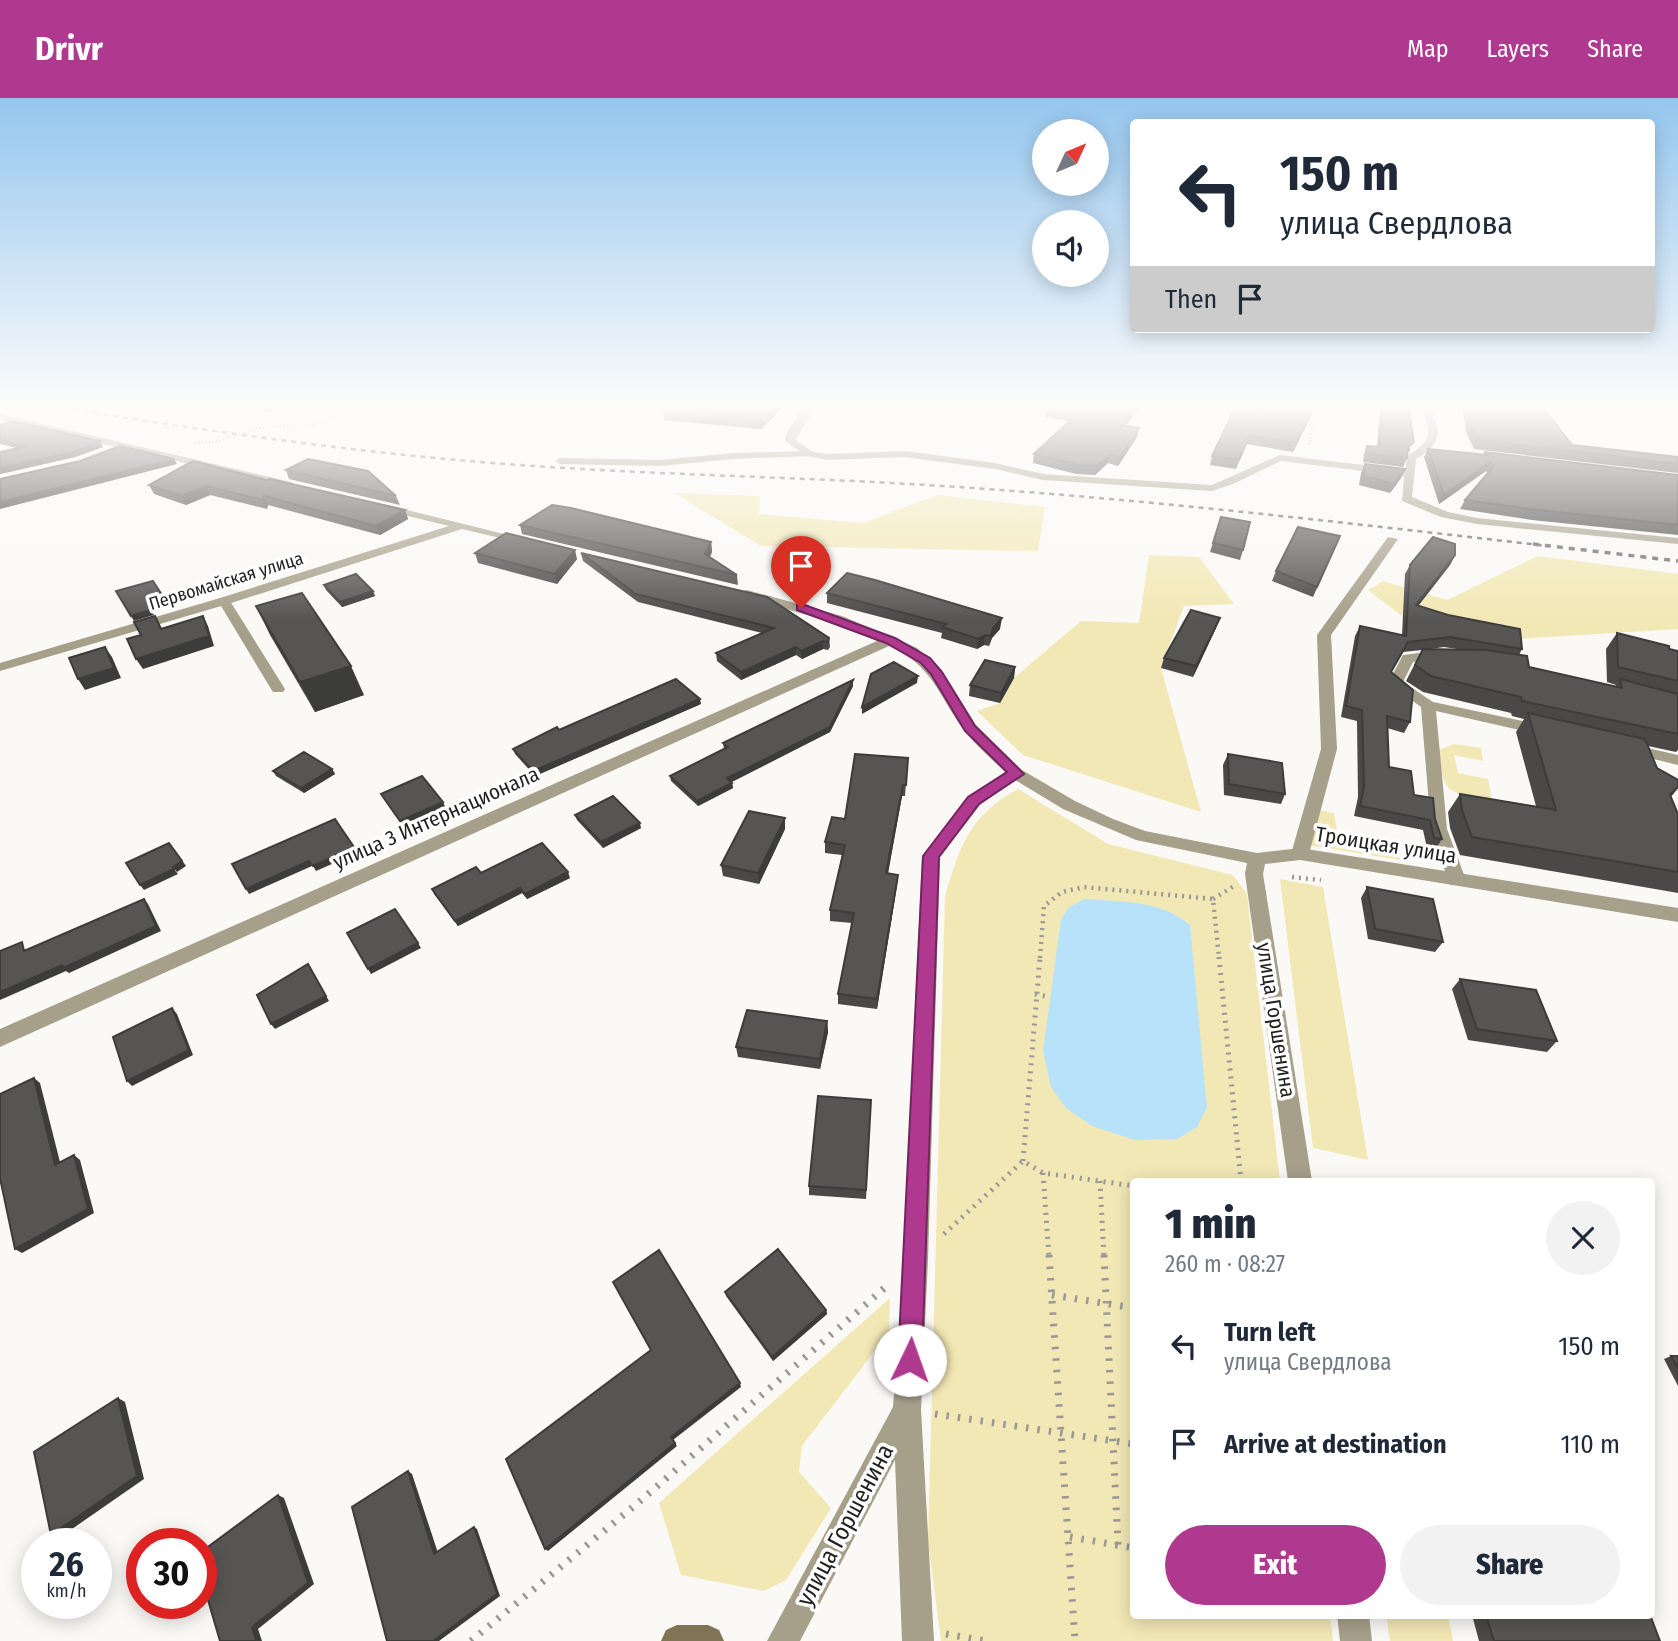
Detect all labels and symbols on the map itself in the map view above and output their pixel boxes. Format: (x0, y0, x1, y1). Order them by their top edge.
north arrow (1032, 119, 1110, 196)
pin (771, 536, 831, 608)
street label: Первомайская улица (146, 547, 306, 615)
street label: улица 3 Интернационала (329, 761, 543, 875)
street label: Троицкая улица (1314, 821, 1458, 869)
street label: улица Горшенина (1251, 941, 1301, 1099)
position arrow (873, 1323, 947, 1397)
street label: улица Горшенина (791, 1439, 899, 1611)
speed limit sign: 30 (126, 1528, 217, 1619)

